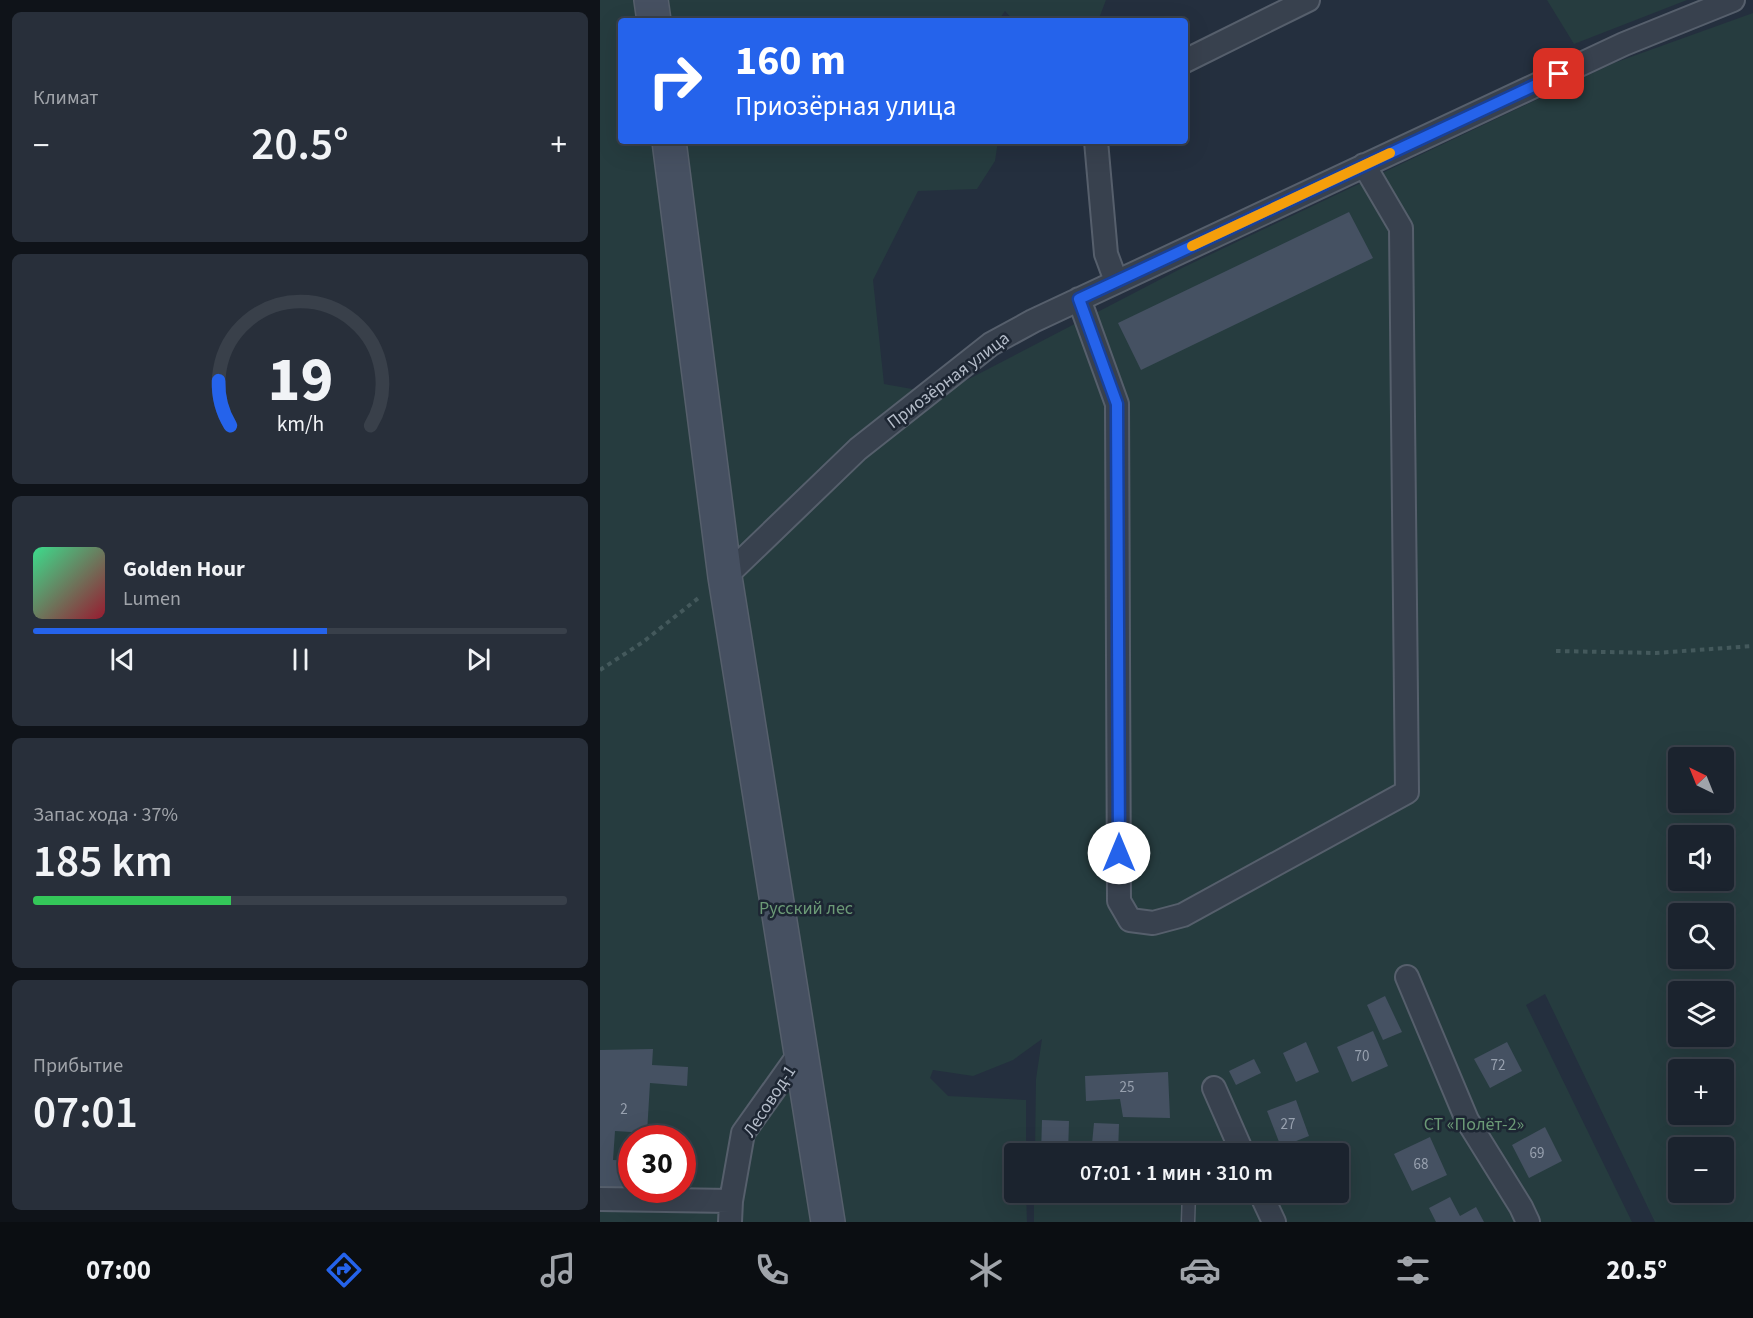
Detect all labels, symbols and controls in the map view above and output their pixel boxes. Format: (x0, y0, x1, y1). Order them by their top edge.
text: 160 m (735, 31, 846, 91)
icon: right (636, 42, 714, 120)
pin (1533, 48, 1584, 99)
icon: arrive (1542, 57, 1575, 90)
text: Климат (33, 84, 99, 112)
text: Приозёрная улица (735, 87, 956, 126)
text: 20.5° (251, 113, 349, 177)
text: − (33, 122, 49, 169)
text: + (551, 122, 567, 169)
street label: Приозёрная улица (882, 326, 1015, 435)
text: 19 (267, 336, 333, 425)
text: km/h (276, 409, 324, 440)
text: Golden Hour (123, 553, 245, 585)
text: Lumen (123, 585, 181, 613)
icon: previous (106, 643, 139, 676)
icon: pause (284, 643, 317, 676)
icon: next (462, 643, 495, 676)
north arrow (1668, 747, 1734, 813)
map controls (1668, 747, 1734, 1203)
text: Запас хода · 37% (33, 801, 178, 829)
position arrow (1087, 821, 1151, 885)
button: sound (1668, 825, 1734, 891)
text: 185 km (33, 830, 173, 894)
park label: Русский лес (759, 896, 853, 921)
button: search (1668, 903, 1734, 969)
button: layers (1668, 981, 1734, 1047)
house number: 70 (1355, 1046, 1369, 1067)
text: Прибытие (33, 1052, 123, 1080)
house number: 72 (1491, 1055, 1505, 1076)
button: + (1668, 1059, 1734, 1125)
street label: Лесовод-1 (737, 1061, 802, 1142)
house number: 25 (1120, 1077, 1134, 1098)
text: 07:01 (33, 1081, 138, 1145)
house number: 2 (620, 1099, 628, 1120)
park label: СТ «Полёт-2» (1424, 1112, 1524, 1137)
house number: 27 (1281, 1114, 1295, 1135)
speed limit sign: 30 (618, 1125, 696, 1203)
button: − (1668, 1137, 1734, 1203)
house number: 69 (1530, 1143, 1544, 1164)
house number: 68 (1414, 1154, 1428, 1175)
text: 07:01 · 1 мин · 310 m (1080, 1157, 1273, 1189)
icon: directions (323, 1249, 365, 1291)
icon: music (537, 1249, 579, 1291)
icon: phone (751, 1249, 793, 1291)
icon: climate (965, 1249, 1007, 1291)
icon: car (1179, 1249, 1221, 1291)
icon: filters (1392, 1249, 1434, 1291)
text: 07:00 (86, 1251, 151, 1290)
text: 20.5° (1606, 1251, 1667, 1290)

